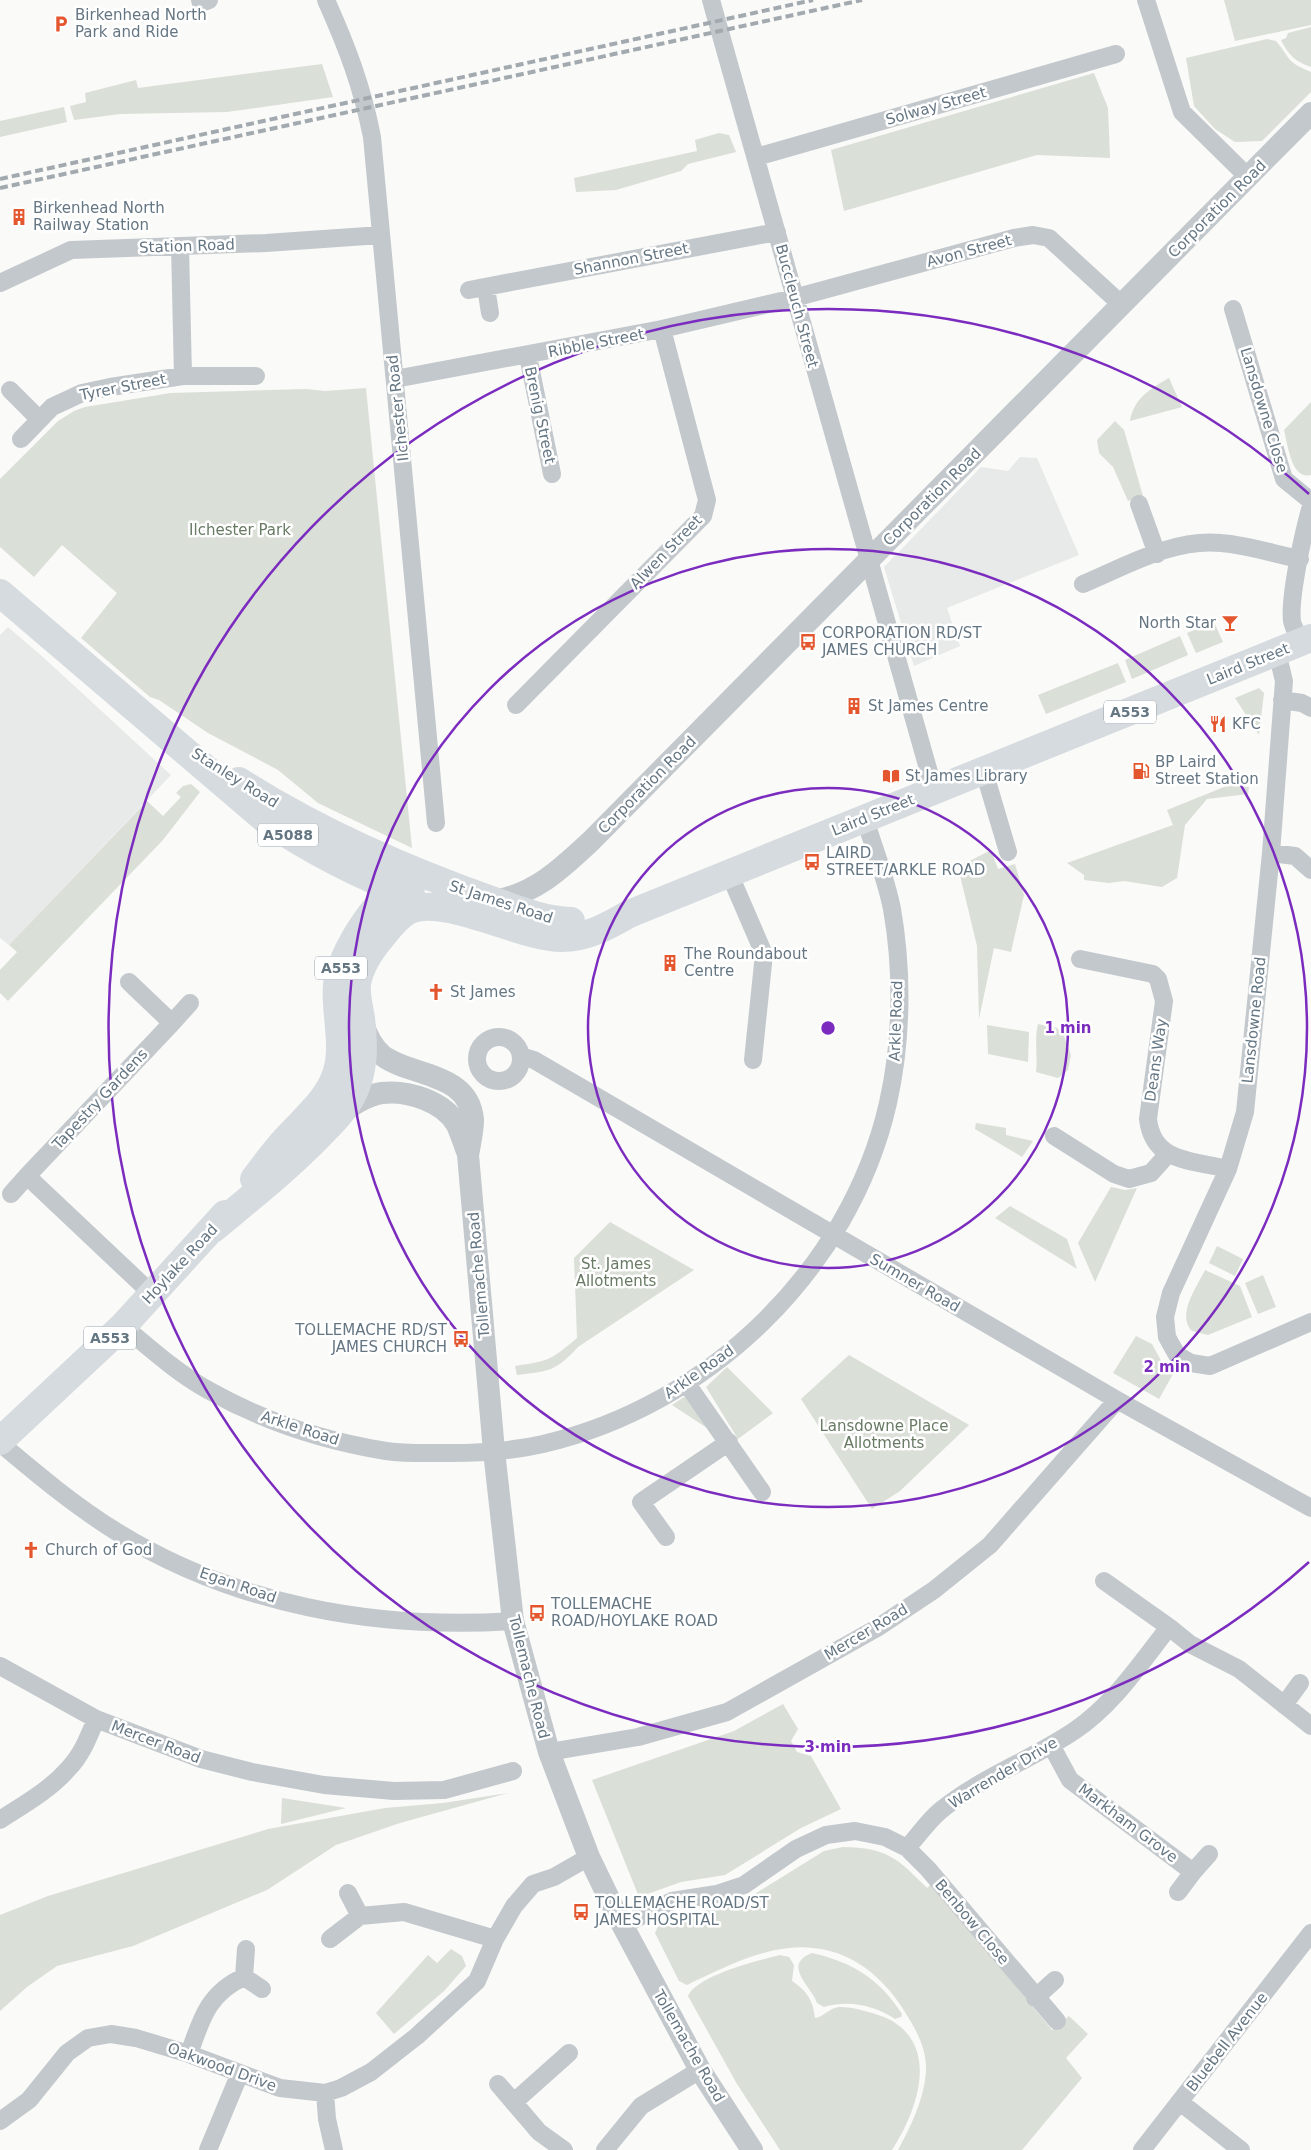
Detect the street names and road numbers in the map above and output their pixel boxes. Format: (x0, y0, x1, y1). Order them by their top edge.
street label: Solway Street (884, 83, 988, 129)
street label: Corporation Road (1164, 156, 1270, 262)
street label: Avon Street (925, 231, 1014, 271)
street label: Station Road (139, 235, 235, 257)
street label: Shannon Street (572, 239, 690, 279)
street label: Buccleuch Street (772, 242, 822, 370)
street label: Ribble Street (546, 325, 646, 361)
street label: Lansdowne Close (1236, 345, 1292, 475)
street label: Ilchester Road (383, 354, 413, 462)
street label: Brenig Street (521, 365, 559, 465)
street label: Tyrer Street (77, 370, 168, 404)
street label: Corporation Road (879, 444, 985, 550)
street label: Alwen Street (626, 511, 706, 593)
street label: Laird Street (1204, 639, 1292, 689)
road number: A553 (1104, 700, 1156, 724)
street label: Corporation Road (594, 732, 700, 838)
street label: Stanley Road (188, 744, 282, 812)
street label: Laird Street (829, 790, 917, 840)
road number: A5088 (258, 824, 318, 846)
street label: St James Road (447, 877, 555, 927)
road number: A553 (315, 956, 367, 980)
street label: Lansdowne Road (1238, 956, 1270, 1084)
street label: Arkle Road (886, 980, 906, 1062)
street label: Deans Way (1141, 1017, 1171, 1103)
street label: Tapestry Gardens (48, 1045, 151, 1154)
street label: Tollemache Road (465, 1211, 494, 1340)
street label: Hoylake Road (138, 1220, 222, 1308)
street label: Sumner Road (867, 1250, 963, 1316)
road number: A553 (84, 1326, 136, 1350)
street label: Arkle Road (661, 1341, 737, 1403)
street label: Arkle Road (259, 1407, 341, 1449)
street label: Egan Road (197, 1563, 279, 1607)
street label: Mercer Road (821, 1600, 911, 1664)
street label: Tollemache Road (505, 1612, 553, 1741)
street label: Mercer Road (109, 1717, 203, 1767)
street label: Warrender Drive (946, 1734, 1060, 1812)
street label: Markham Grove (1075, 1780, 1181, 1866)
street label: Benbow Close (931, 1876, 1013, 1968)
street label: Tollemache Road (649, 1986, 728, 2105)
street label: Bluebell Avenue (1183, 1989, 1271, 2095)
street label: Oakwood Drive (165, 2039, 279, 2095)

